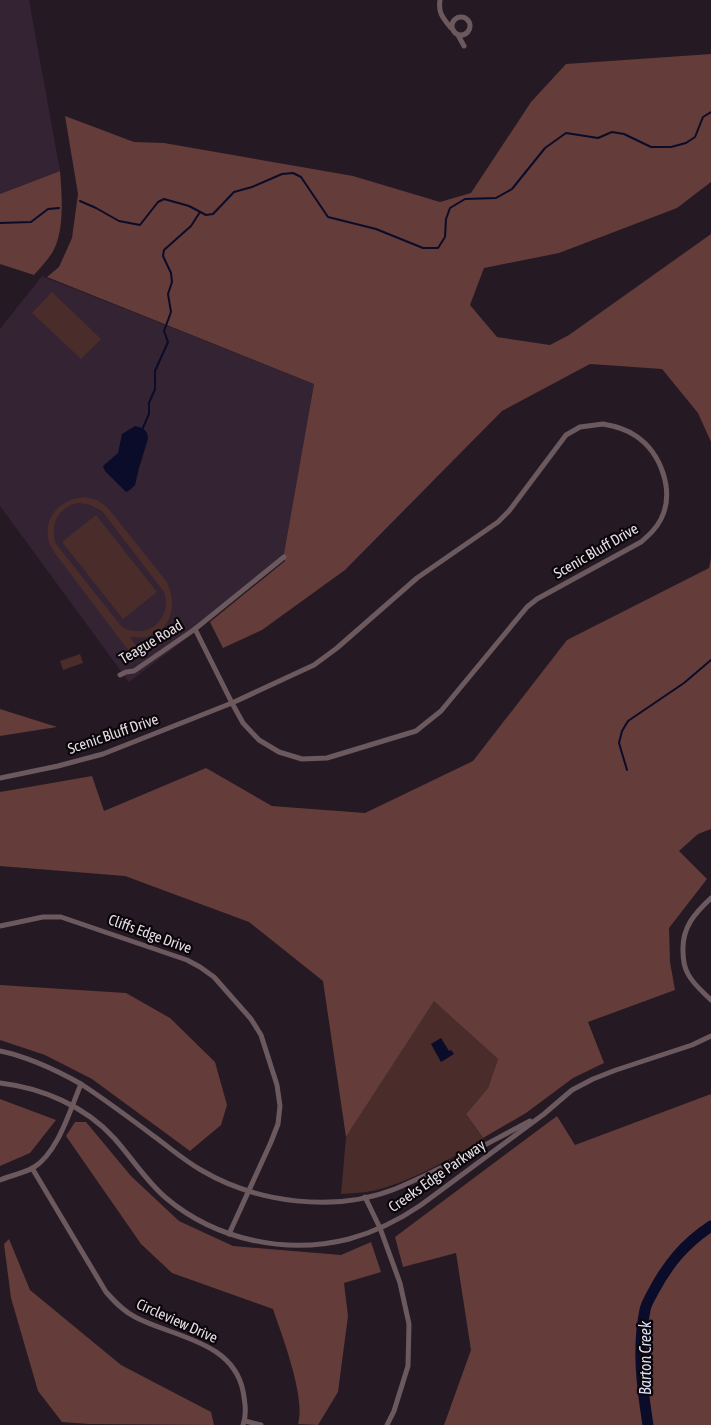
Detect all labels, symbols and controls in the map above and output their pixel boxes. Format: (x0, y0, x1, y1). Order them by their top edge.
street label: Scenic Bluff Drive (551, 519, 641, 582)
street label: Teague Road (116, 616, 185, 667)
street label: Scenic Bluff Drive (65, 710, 161, 757)
street label: Cliffs Edge Drive (106, 911, 194, 957)
street label: Creeks Edge Parkway (385, 1136, 488, 1215)
street label: Circleview Drive (134, 1295, 221, 1346)
water label: Barton Creek (636, 1320, 654, 1395)

